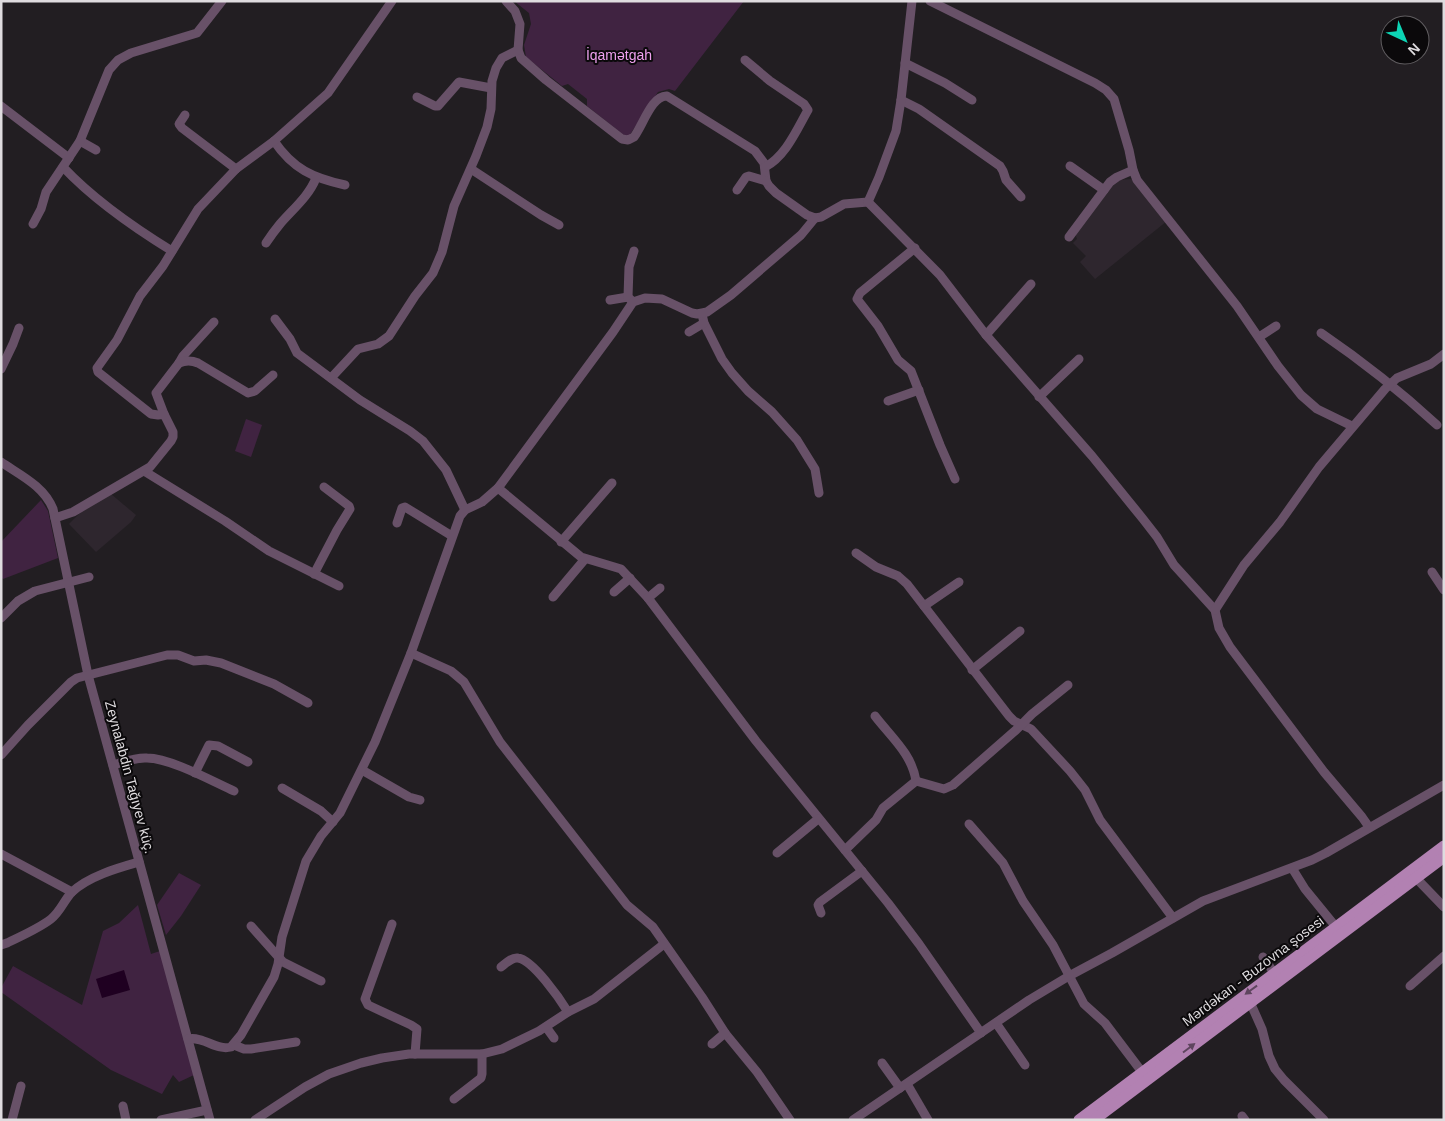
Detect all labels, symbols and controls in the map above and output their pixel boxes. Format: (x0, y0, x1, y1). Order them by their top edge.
north arrow (1380, 15, 1430, 65)
text: N (1405, 40, 1423, 59)
park label: İqamətgah (586, 46, 652, 63)
street label: Zeynalabdin Tağıyev küç. (102, 699, 158, 855)
street label: Mərdəkan - Buzovna şosesi (1179, 913, 1327, 1029)
one-way arrow (1244, 985, 1257, 995)
one-way arrow (1182, 1043, 1196, 1053)

